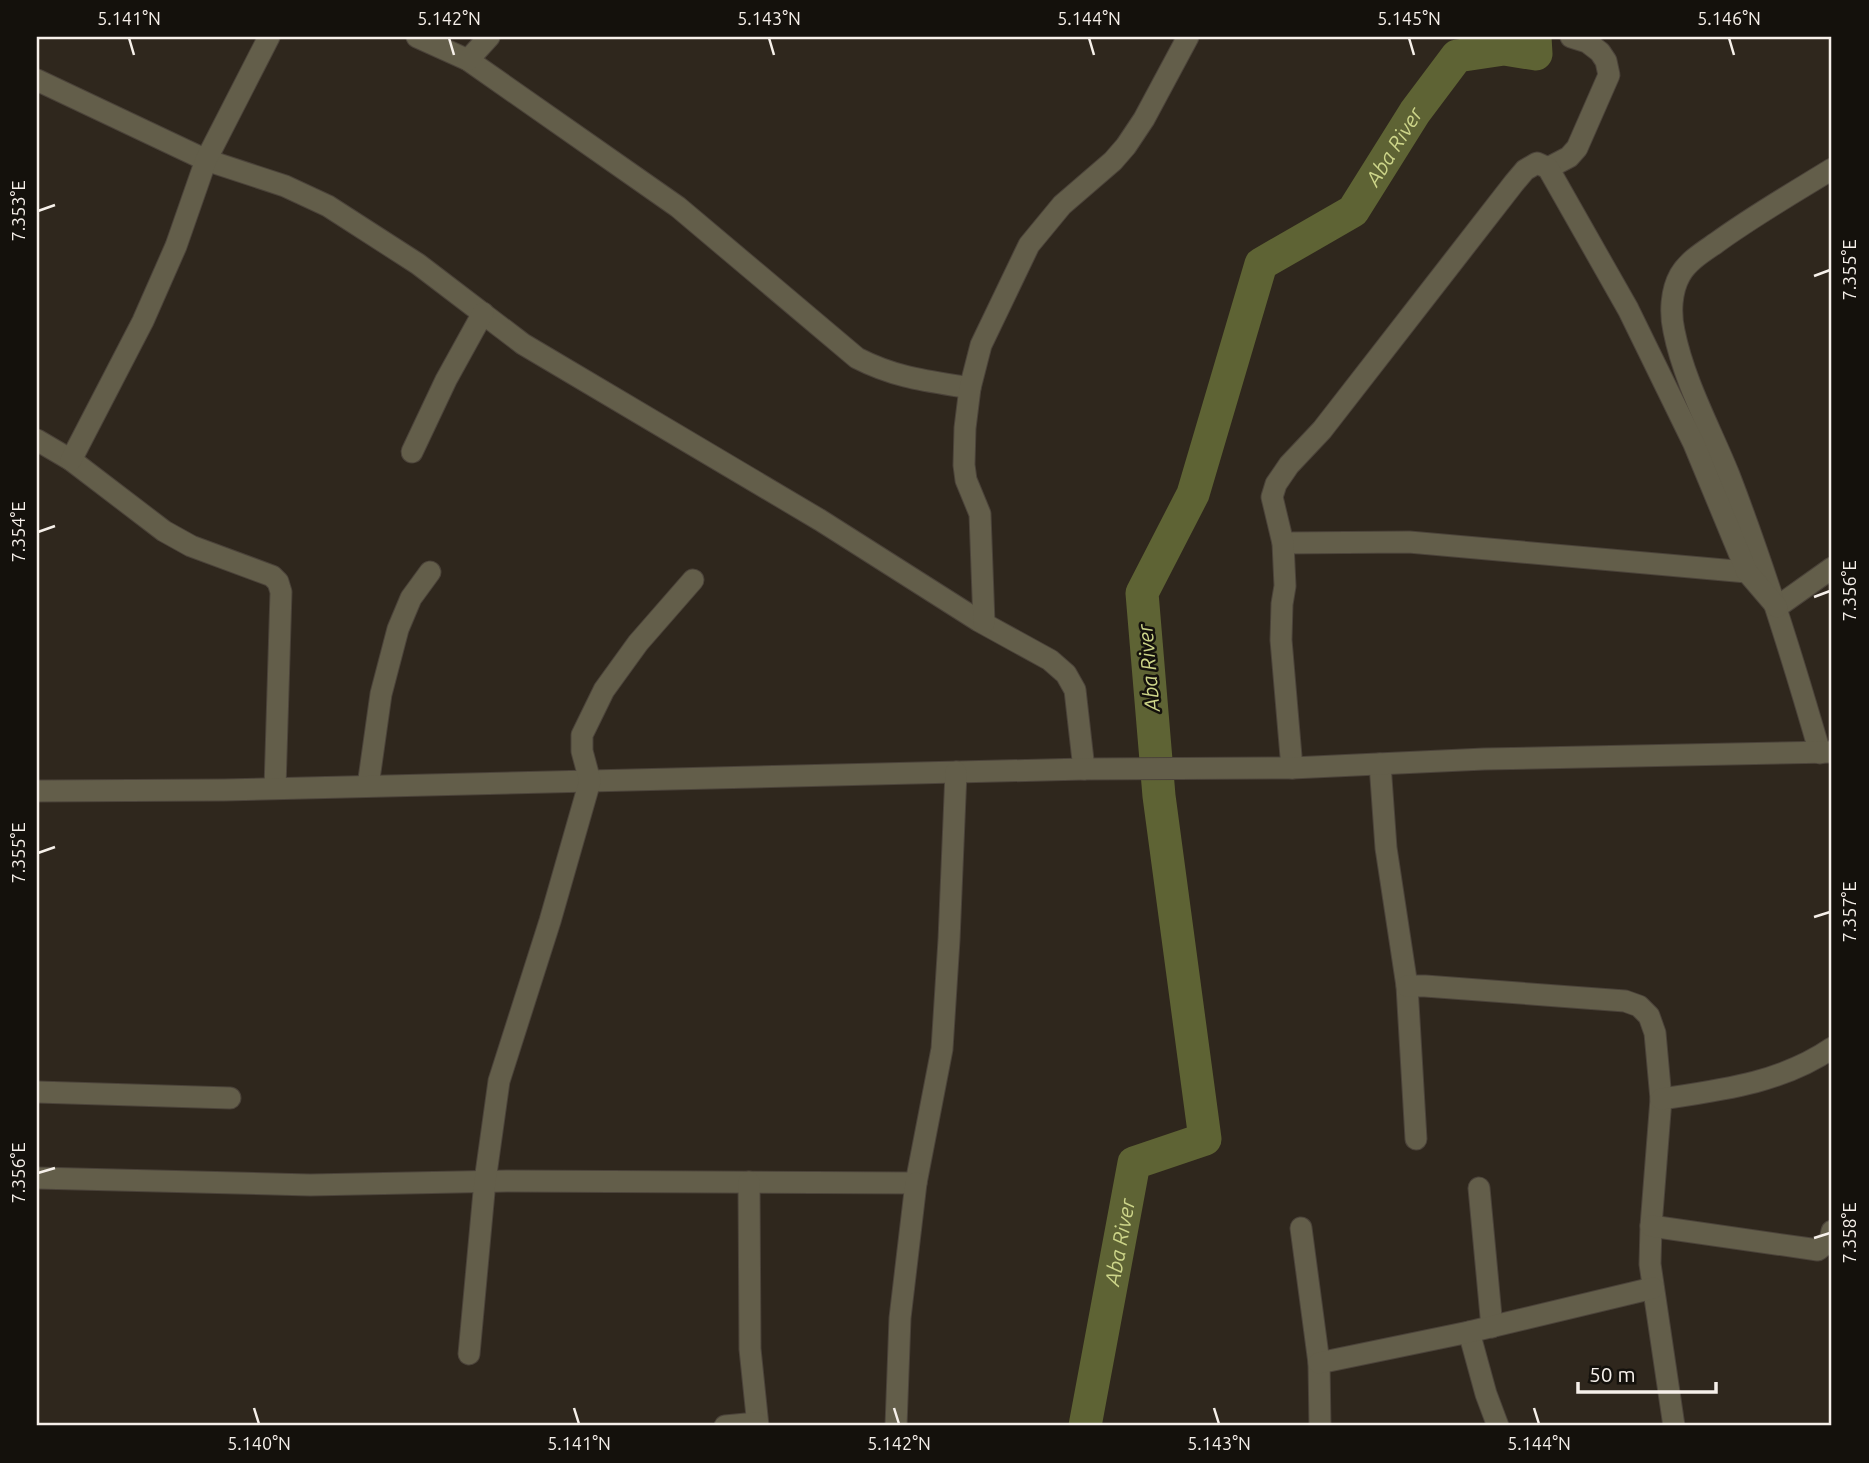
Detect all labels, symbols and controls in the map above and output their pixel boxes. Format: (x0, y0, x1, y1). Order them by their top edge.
text: 5.141°N (97, 8, 161, 28)
text: 5.142°N (417, 8, 481, 28)
text: 5.143°N (737, 8, 801, 28)
text: 5.144°N (1057, 8, 1121, 28)
text: 5.145°N (1377, 8, 1441, 28)
text: 5.146°N (1697, 8, 1761, 28)
water label: Aba River (1360, 102, 1428, 191)
text: 7.353°E (8, 181, 28, 241)
text: 7.355°E (1839, 240, 1859, 300)
text: 7.354°E (8, 502, 28, 562)
text: 7.356°E (1839, 561, 1859, 621)
water label: Aba River (1132, 622, 1164, 714)
text: 7.355°E (8, 823, 28, 883)
text: 7.357°E (1839, 882, 1859, 942)
text: 7.356°E (8, 1143, 28, 1203)
water label: Aba River (1099, 1196, 1139, 1289)
text: 7.358°E (1839, 1203, 1859, 1263)
scale bar (1578, 1351, 1717, 1395)
text: 50 m (1589, 1362, 1636, 1386)
text: 5.140°N (227, 1433, 291, 1453)
text: 5.141°N (547, 1433, 611, 1453)
text: 5.142°N (867, 1433, 931, 1453)
text: 5.143°N (1187, 1433, 1251, 1453)
text: 5.144°N (1507, 1433, 1571, 1453)

